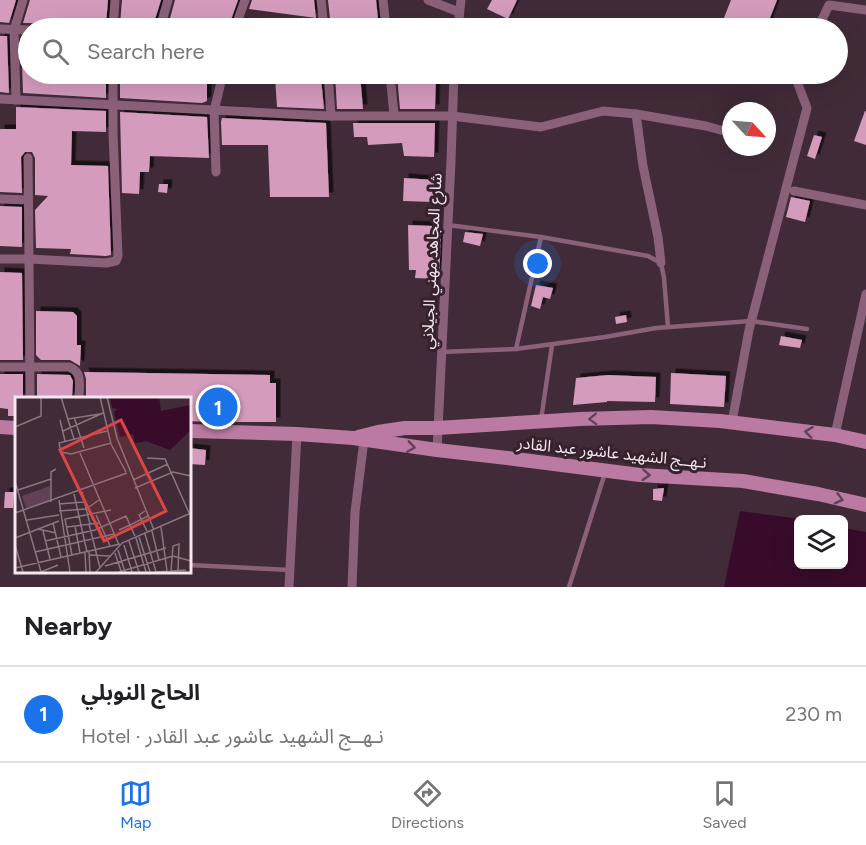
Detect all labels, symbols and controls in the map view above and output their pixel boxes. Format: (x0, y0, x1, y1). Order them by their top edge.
search box (18, 18, 848, 84)
icon: search (39, 35, 72, 68)
text: Search here (87, 38, 205, 65)
north arrow (722, 102, 776, 156)
street label: شارع المجاهد مهني الجيلاني (417, 172, 449, 350)
your location (523, 249, 552, 278)
pin: 1 (198, 384, 238, 430)
inset map (15, 397, 190, 572)
one-way arrow (589, 413, 598, 425)
one-way arrow (804, 426, 813, 438)
street label: نـهــج الشهيد عاشور عبد القادر (515, 433, 708, 475)
one-way arrow (406, 440, 416, 452)
one-way arrow (642, 468, 651, 481)
one-way arrow (834, 491, 844, 504)
map controls (794, 515, 848, 569)
button: layers (794, 515, 848, 569)
text: Nearby (24, 610, 112, 642)
text: الحاج النوبلي (81, 679, 200, 706)
text: 1 (39, 702, 48, 726)
text: 230 m (785, 702, 842, 726)
text: Hotel · نـهــج الشهيد عاشور عبد القادر (81, 724, 384, 748)
tab: Map (119, 777, 152, 832)
tab: Directions (391, 777, 464, 832)
tab: Saved (703, 777, 747, 832)

